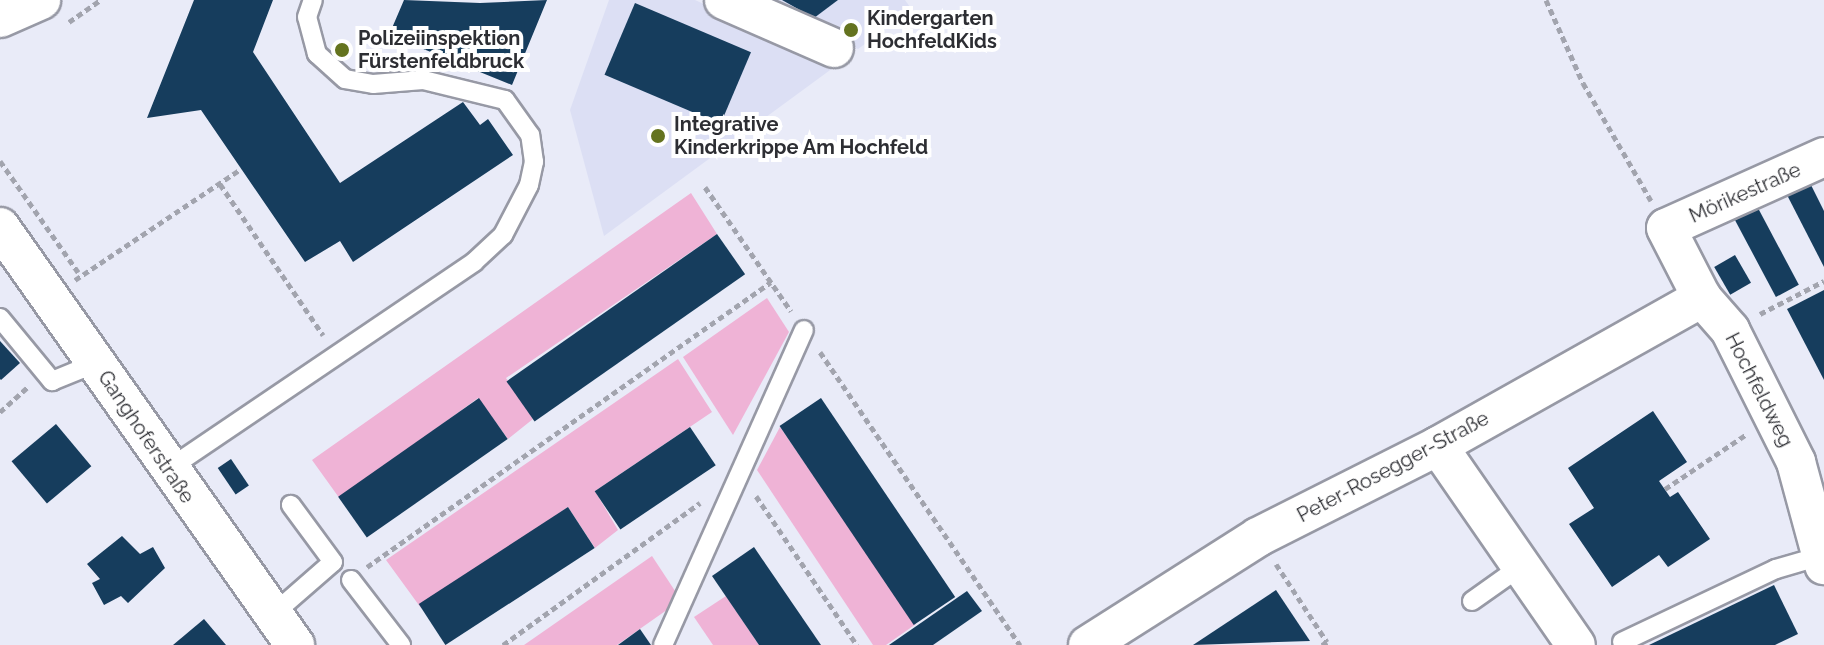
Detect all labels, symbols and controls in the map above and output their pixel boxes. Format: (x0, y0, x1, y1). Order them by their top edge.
place label: Kindergarten HochfeldKids (867, 6, 997, 53)
marker: Kindergarten HochfeldKids (842, 21, 860, 39)
place label: Polizeiinspektion Fürstenfeldbruck (358, 26, 524, 73)
marker: Polizeiinspektion Fürstenfeldbruck (333, 41, 351, 59)
place label: Integrative Kinderkrippe Am Hochfeld (674, 112, 929, 159)
marker: Integrative Kinderkrippe Am Hochfeld (649, 127, 667, 145)
street label: Mörikestraße (1686, 158, 1804, 228)
street label: Hochfeldweg (1720, 329, 1798, 451)
street label: Ganghoferstraße (93, 366, 199, 508)
street label: Peter-Rosegger-Straße (1293, 406, 1493, 528)

